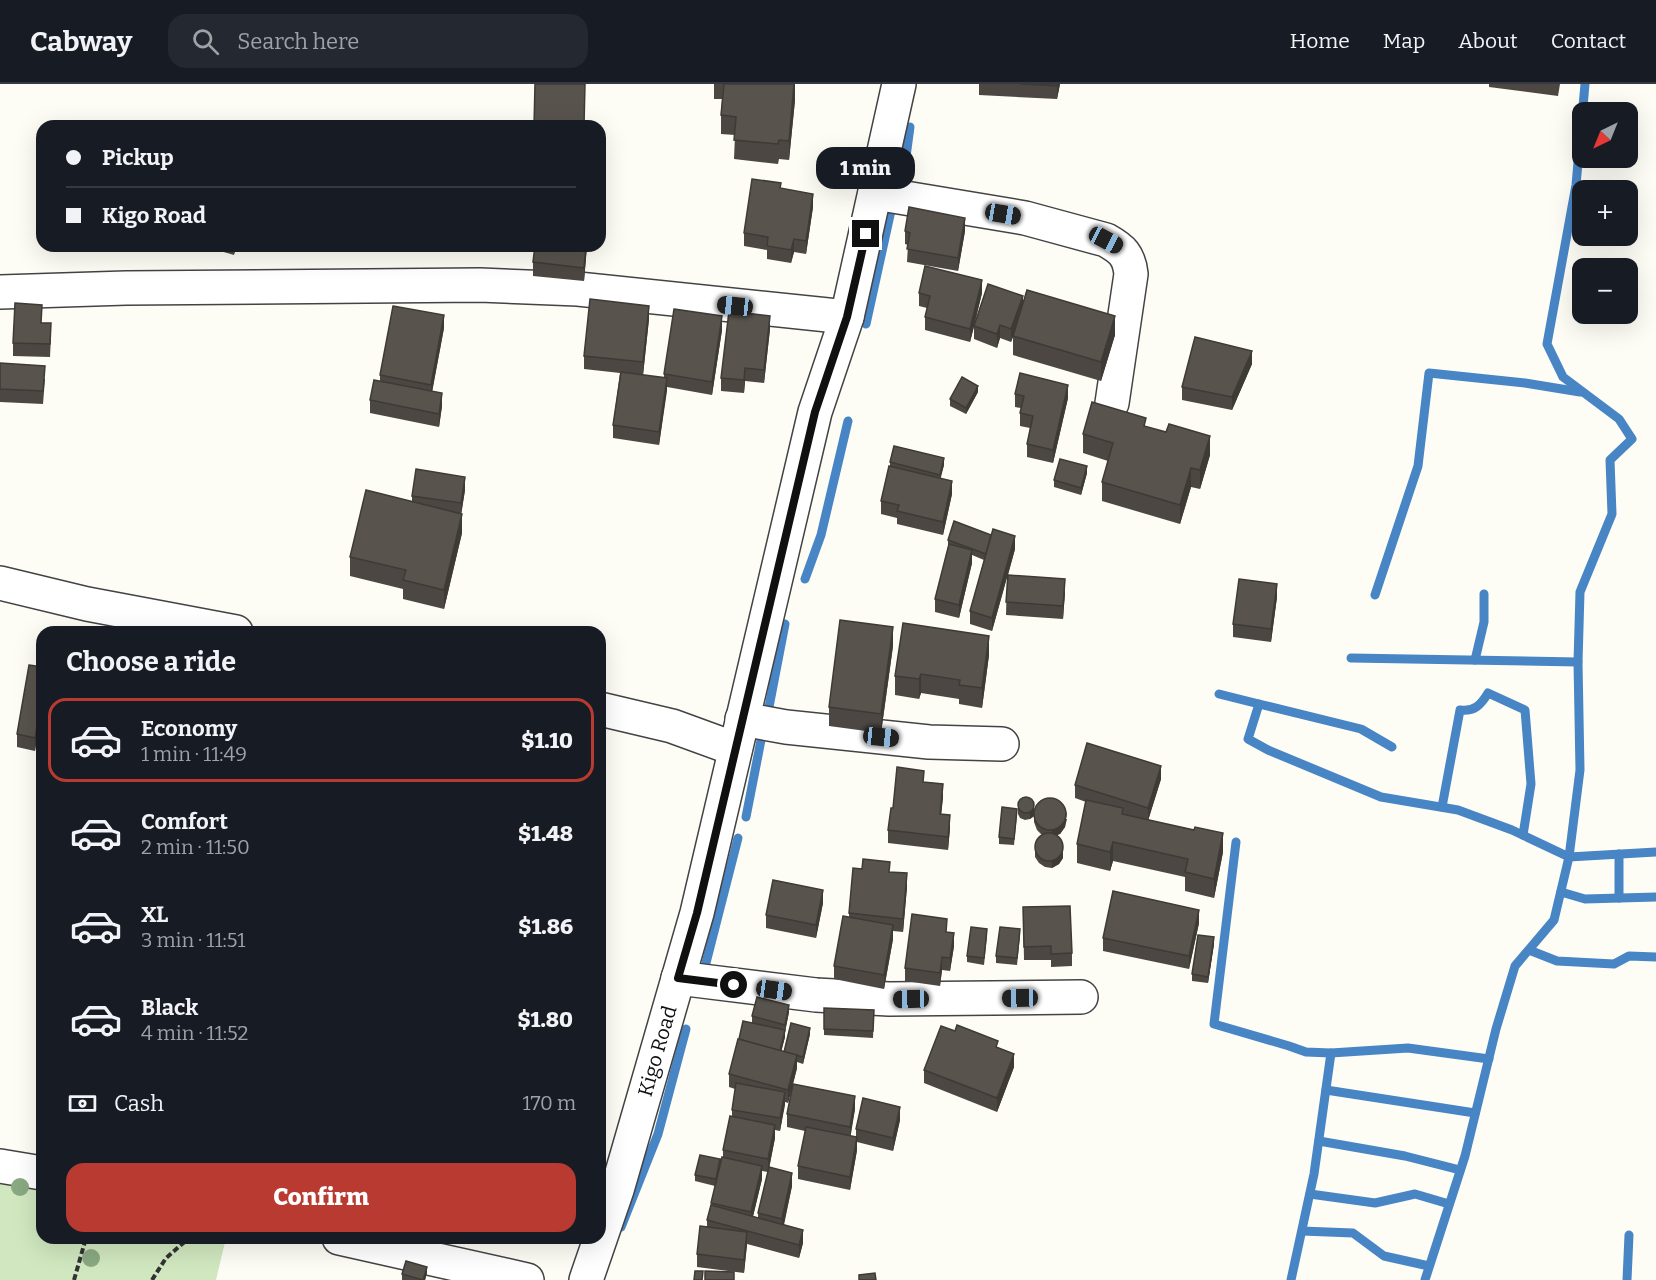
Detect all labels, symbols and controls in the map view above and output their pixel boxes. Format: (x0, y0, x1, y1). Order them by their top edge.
search box (168, 14, 588, 68)
text: Cabway (30, 25, 132, 58)
icon: search (189, 25, 222, 58)
text: Search here (237, 28, 359, 55)
text: Home (1290, 28, 1350, 54)
text: Map (1383, 28, 1425, 54)
text: About (1458, 28, 1518, 54)
text: Contact (1551, 28, 1626, 54)
north arrow (1572, 102, 1638, 168)
map controls (1572, 102, 1638, 324)
text: Pickup (102, 144, 174, 171)
callout: 1 min (816, 147, 916, 189)
text: 1 min (840, 156, 891, 180)
button: + (1572, 180, 1638, 246)
text: Kigo Road (102, 202, 206, 229)
car (984, 202, 1022, 226)
route end (852, 220, 879, 247)
car (1086, 224, 1126, 256)
button: − (1572, 258, 1638, 324)
car (716, 295, 754, 317)
text: Choose a ride (66, 646, 236, 678)
icon: car (69, 713, 123, 767)
text: Economy (141, 715, 237, 742)
car (862, 726, 900, 748)
text: $1.10 (521, 727, 573, 754)
text: 1 min · 11:49 (141, 742, 247, 766)
icon: car (69, 806, 123, 860)
text: Comfort (141, 808, 228, 835)
text: $1.48 (518, 820, 573, 847)
text: 2 min · 11:50 (141, 835, 250, 859)
icon: car (69, 899, 123, 953)
text: XL (141, 901, 168, 928)
text: $1.86 (518, 913, 573, 940)
text: 3 min · 11:51 (141, 928, 245, 952)
route start (720, 971, 747, 998)
car (755, 979, 793, 1001)
car (1002, 989, 1038, 1007)
car (893, 990, 929, 1008)
icon: car (69, 992, 123, 1046)
text: Black (141, 994, 198, 1021)
street label: Kigo Road (633, 1003, 682, 1099)
text: $1.80 (517, 1006, 573, 1033)
text: 4 min · 11:52 (141, 1021, 248, 1045)
icon: cash (66, 1087, 99, 1120)
text: Cash (114, 1090, 164, 1117)
text: 170 m (523, 1091, 576, 1115)
button: Confirm (66, 1163, 576, 1232)

